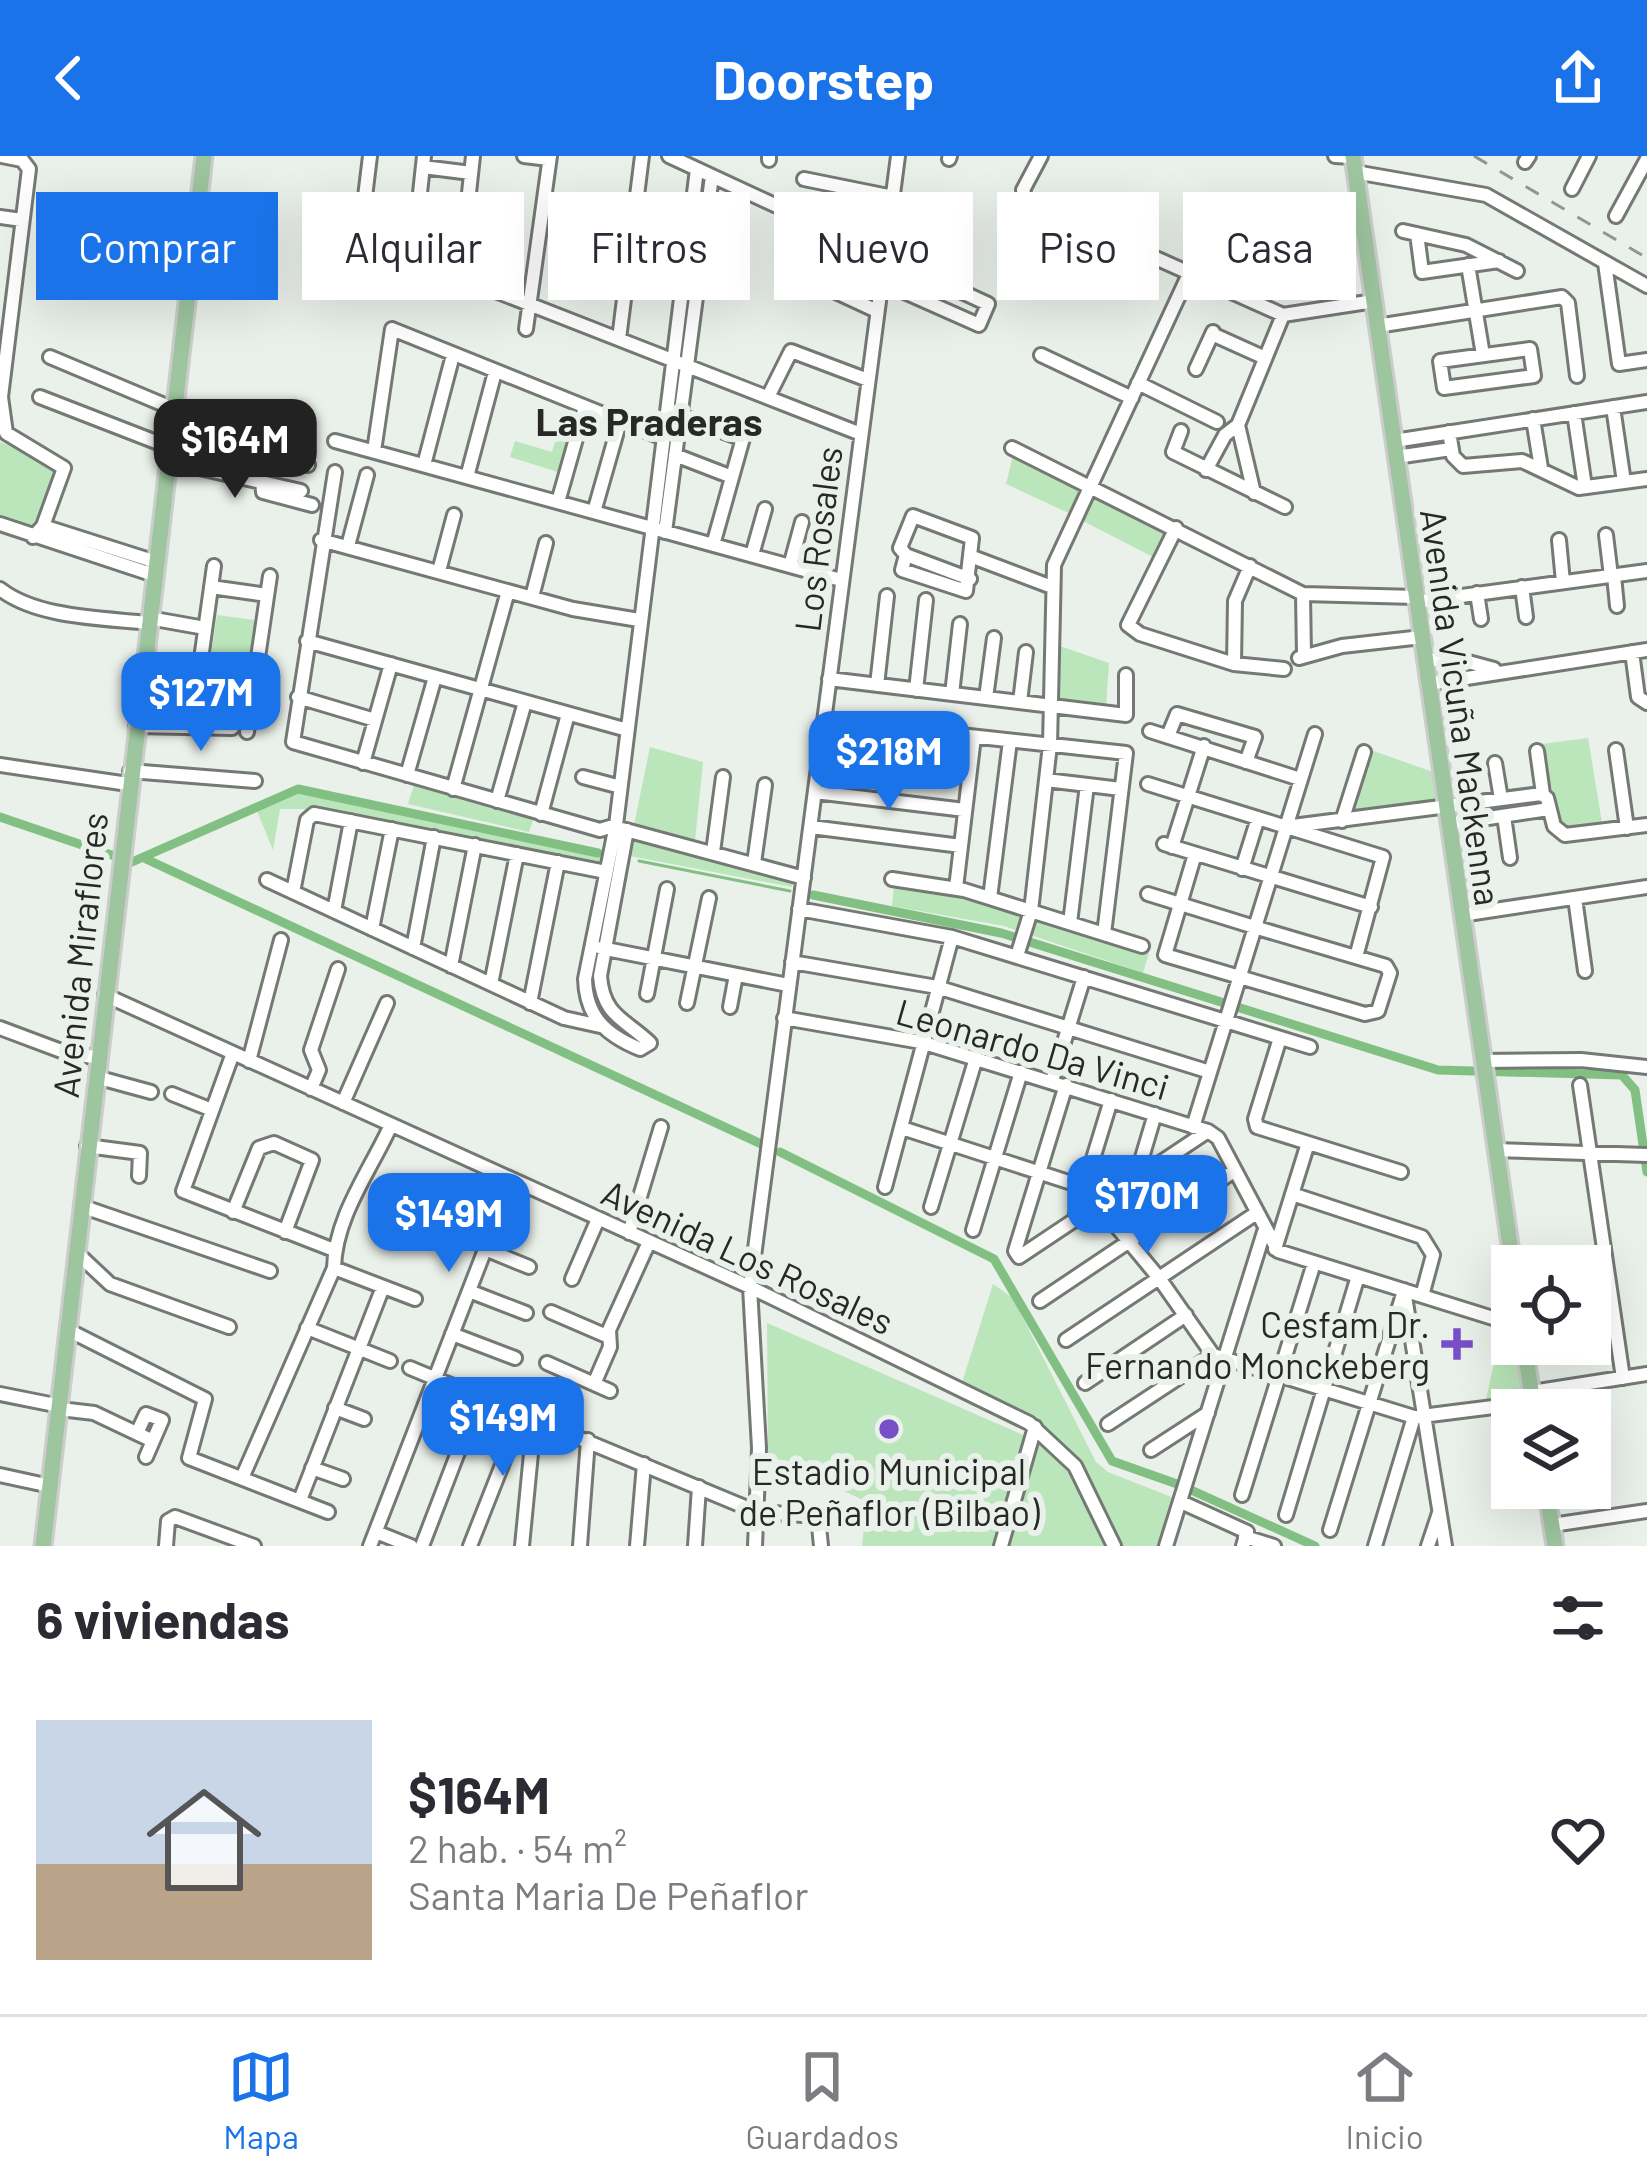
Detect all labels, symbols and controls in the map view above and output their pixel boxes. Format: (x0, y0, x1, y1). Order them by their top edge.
icon: back (36, 45, 102, 111)
icon: share (1545, 45, 1611, 111)
text: Doorstep (713, 46, 934, 111)
chip: Comprar (36, 192, 278, 300)
chip: Alquilar (302, 192, 524, 300)
chip: Filtros (548, 192, 750, 300)
chip: Nuevo (774, 192, 973, 300)
chip: Piso (997, 192, 1159, 300)
chip: Casa (1183, 192, 1356, 300)
district label: Las Praderas (535, 397, 763, 444)
pin: $164M (151, 399, 319, 501)
text: $164M (181, 414, 289, 461)
street label: Los Rosales (784, 444, 850, 634)
street label: Avenida Vicuña Mackenna (1413, 506, 1511, 908)
pin: $127M (117, 652, 285, 754)
text: $127M (148, 667, 254, 714)
pin: $218M (805, 711, 973, 813)
text: $218M (836, 726, 942, 773)
street label: Avenida Miraflores (43, 810, 115, 1100)
street label: Leonardo Da Vinci (892, 989, 1174, 1107)
pin: $170M (1063, 1155, 1231, 1257)
street label: Avenida Los Rosales (595, 1170, 901, 1342)
text: $170M (1094, 1170, 1200, 1217)
pin: $149M (365, 1173, 533, 1275)
text: $149M (395, 1188, 503, 1235)
map controls (1491, 1245, 1611, 1509)
button: locate (1491, 1245, 1611, 1365)
place label: Cesfam Dr. Fernando Monckeberg (1085, 1302, 1430, 1386)
marker: Cesfam Dr. Fernando Monckeberg (1441, 1328, 1473, 1360)
pin: $149M (419, 1377, 587, 1479)
button: layers (1491, 1389, 1611, 1509)
text: $149M (449, 1392, 557, 1439)
marker: Estadio Municipal de Peñaflor (Bilbao) (876, 1416, 902, 1442)
place label: Estadio Municipal de Peñaflor (Bilbao) (738, 1449, 1040, 1533)
icon: filters (1545, 1585, 1611, 1651)
text: 6 viviendas (36, 1588, 290, 1649)
text: $164M (408, 1763, 550, 1824)
icon: home (132, 1768, 276, 1912)
icon: heart (1545, 1807, 1611, 1873)
text: 2 hab. · 54 m² (408, 1824, 627, 1871)
text: Santa Maria De Peñaflor (408, 1871, 808, 1918)
tab: Mapa (223, 2044, 299, 2156)
tab: Guardados (745, 2044, 899, 2156)
tab: Inicio (1345, 2044, 1424, 2156)

